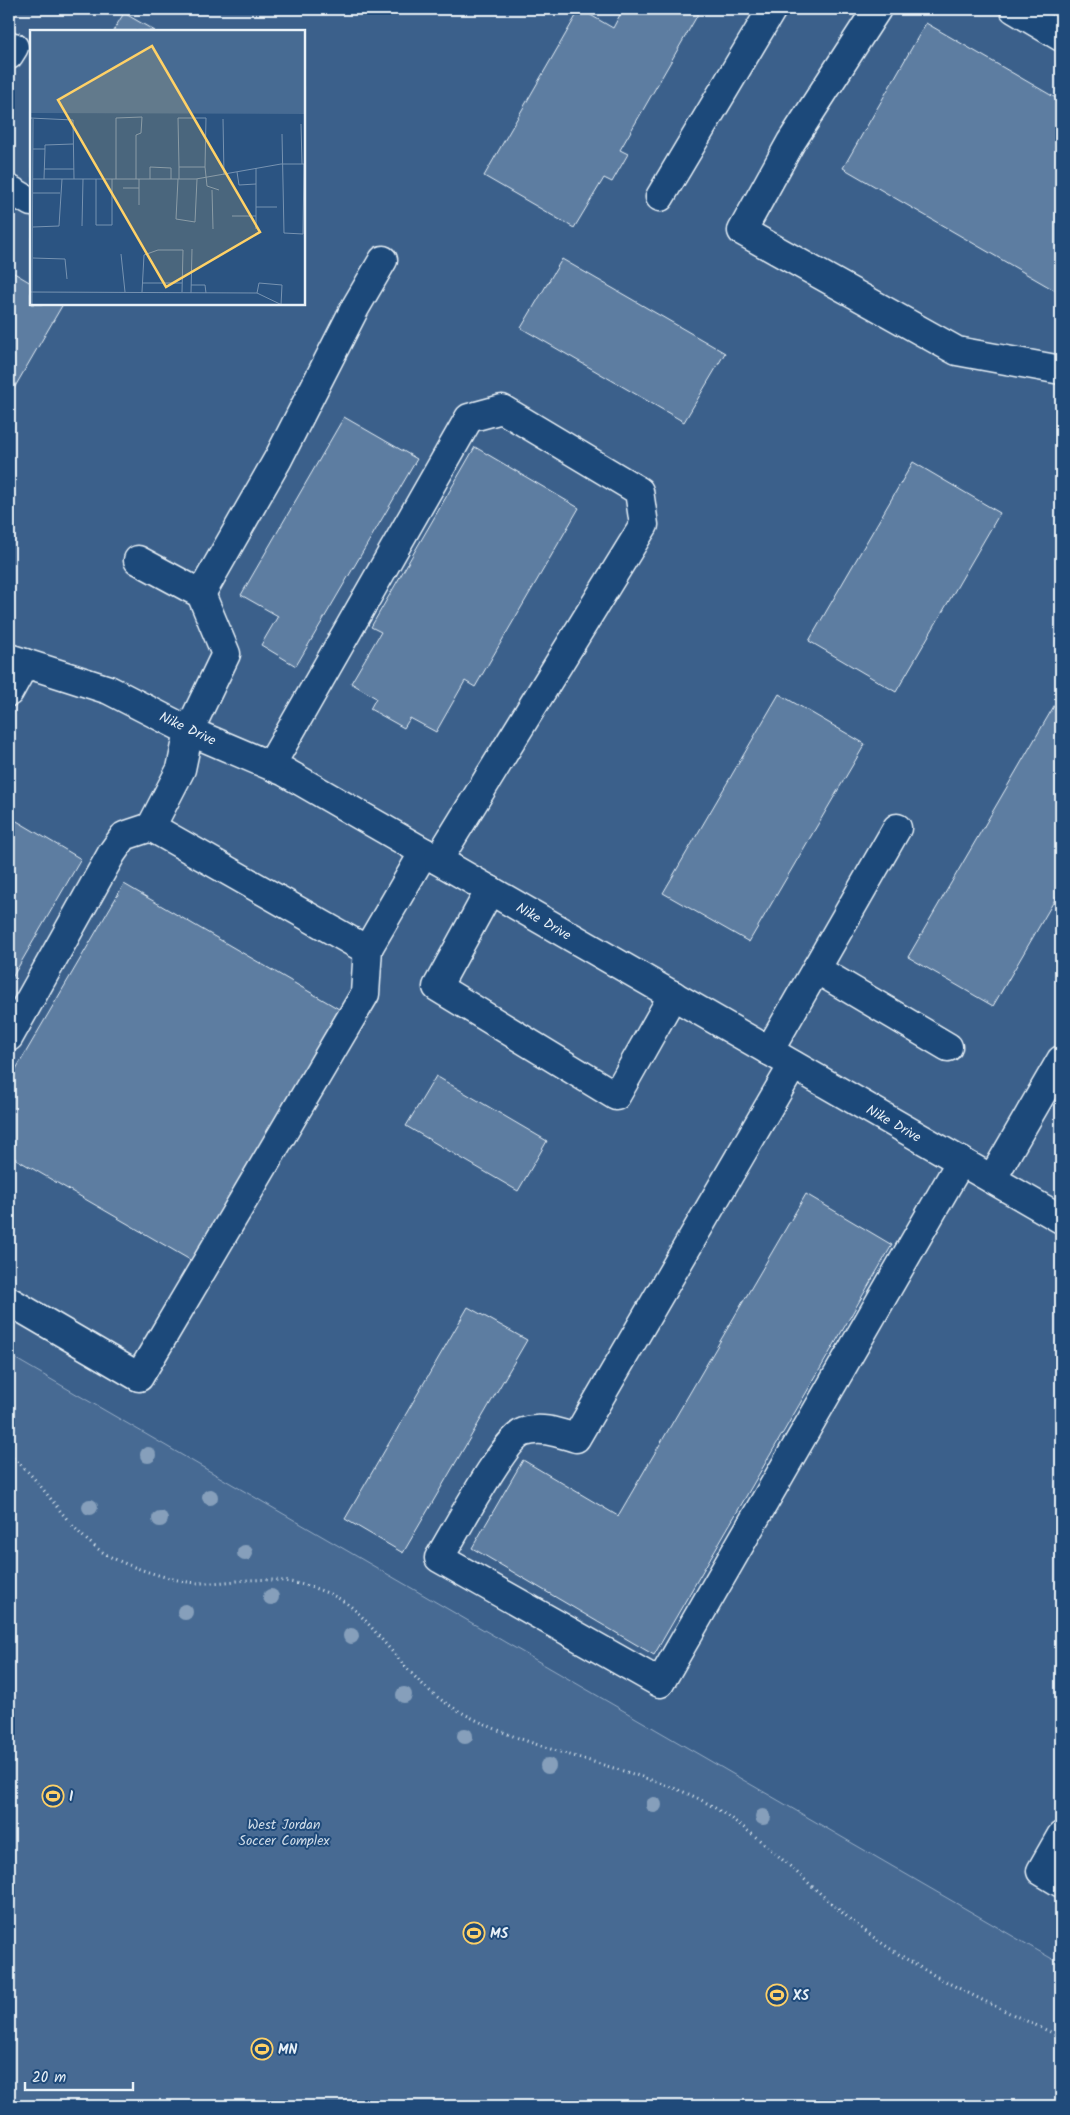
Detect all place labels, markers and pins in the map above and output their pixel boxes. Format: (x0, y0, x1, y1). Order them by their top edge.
sports icon: I (41, 1784, 65, 1808)
place label: I (69, 1786, 73, 1808)
sports icon: MS (462, 1921, 486, 1945)
place label: MS (490, 1923, 509, 1945)
sports icon: XS (765, 1983, 789, 2007)
place label: XS (792, 1985, 809, 2007)
sports icon: MN (250, 2037, 274, 2061)
place label: MN (278, 2039, 298, 2061)

